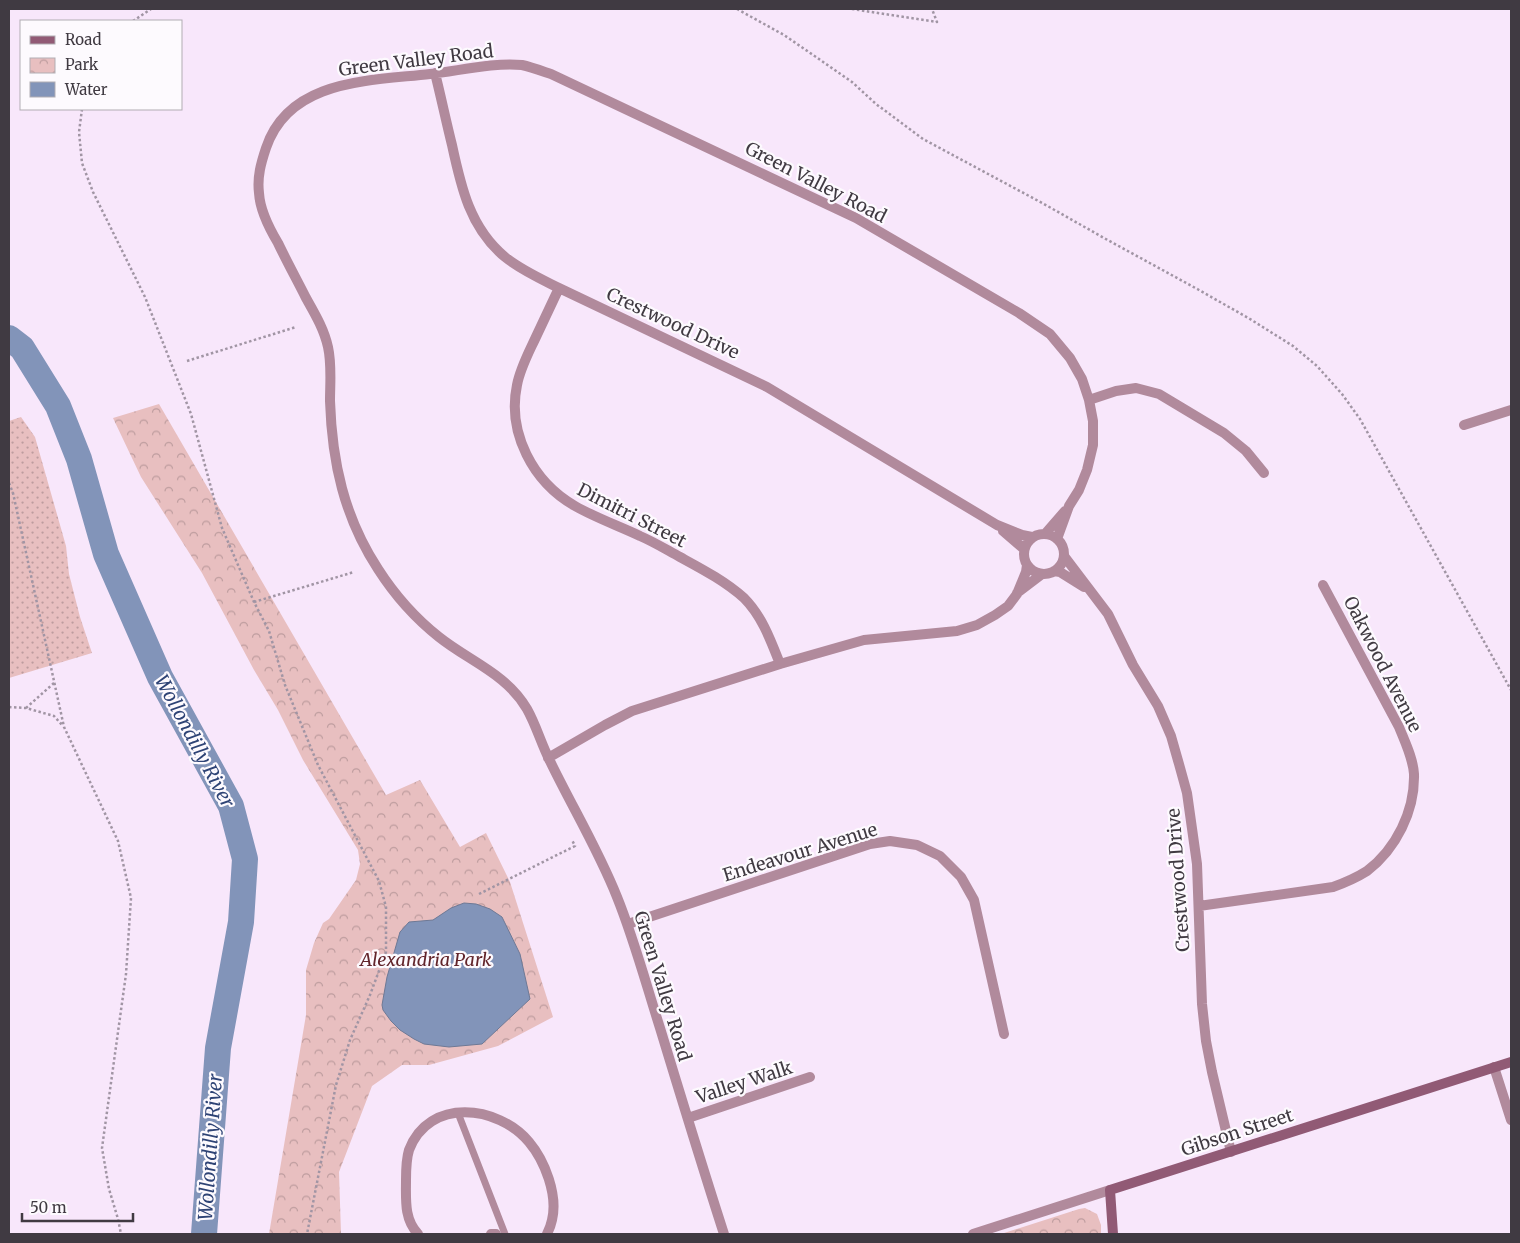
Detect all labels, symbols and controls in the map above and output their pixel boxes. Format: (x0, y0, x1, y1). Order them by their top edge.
legend (20, 20, 182, 110)
text: Road (65, 30, 101, 49)
street label: Green Valley Road (337, 39, 495, 81)
text: Park (65, 55, 99, 74)
text: Water (64, 80, 108, 99)
street label: Green Valley Road (741, 136, 891, 228)
street label: Crestwood Drive (603, 282, 743, 364)
street label: Dimitri Street (573, 478, 691, 552)
street label: Oakwood Avenue (1339, 592, 1427, 736)
water label: Wollondilly River (150, 671, 240, 812)
street label: Crestwood Drive (1162, 807, 1194, 953)
street label: Endeavour Avenue (720, 818, 880, 886)
street label: Green Valley Road (629, 908, 697, 1064)
park label: Alexandria Park (358, 948, 492, 971)
street label: Valley Walk (692, 1055, 796, 1109)
water label: Wollondilly River (193, 1073, 227, 1221)
street label: Gibson Street (1178, 1103, 1296, 1161)
scale bar (22, 1190, 134, 1222)
text: 50 m (30, 1198, 67, 1217)

